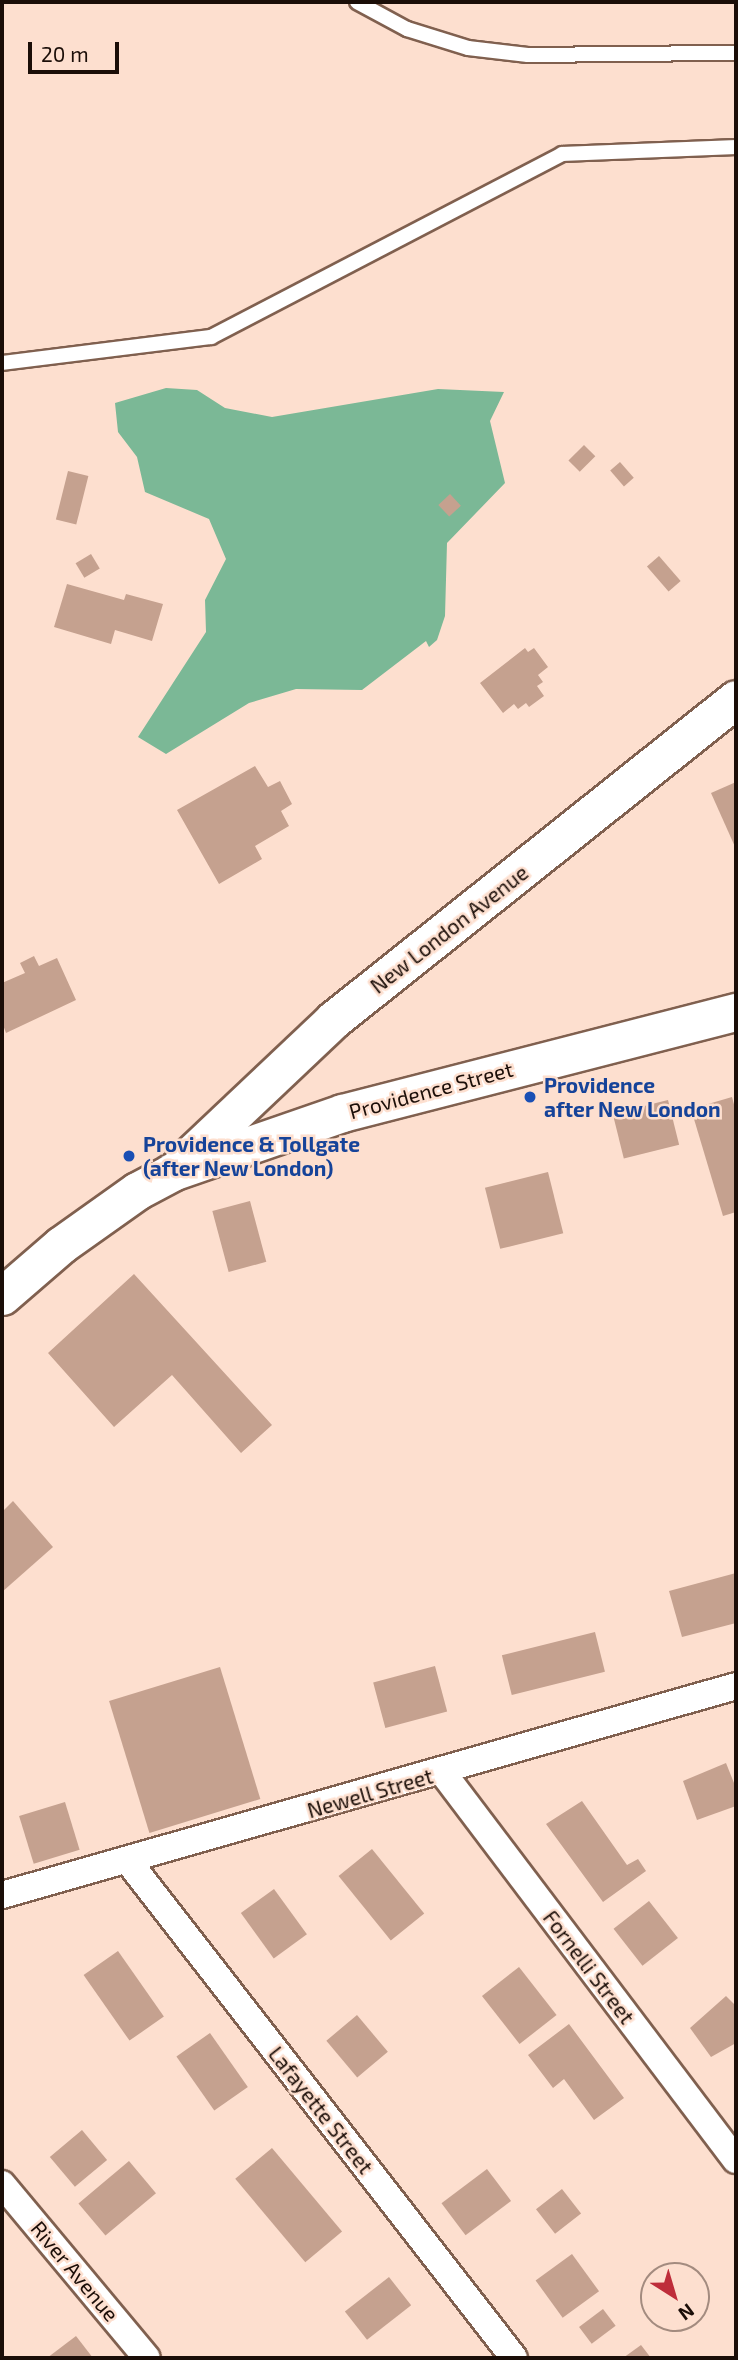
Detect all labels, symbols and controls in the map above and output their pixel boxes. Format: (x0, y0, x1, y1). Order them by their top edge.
scale bar (32, 28, 122, 72)
text: 20 m (41, 41, 89, 66)
street label: New London Avenue (365, 859, 533, 999)
street label: Providence Street (346, 1056, 516, 1124)
place label: Providence after New London (544, 1072, 722, 1122)
marker: Providence after New London (522, 1089, 538, 1105)
place label: Providence & Tollgate (after New London) (143, 1131, 360, 1181)
marker: Providence & Tollgate (after New London) (121, 1148, 137, 1164)
street label: Newell Street (304, 1763, 436, 1823)
street label: Fornelli Street (538, 1905, 640, 2029)
street label: Lafayette Street (264, 2041, 378, 2179)
street label: River Avenue (26, 2215, 124, 2327)
north arrow (640, 2262, 710, 2332)
text: N (674, 2299, 699, 2326)

